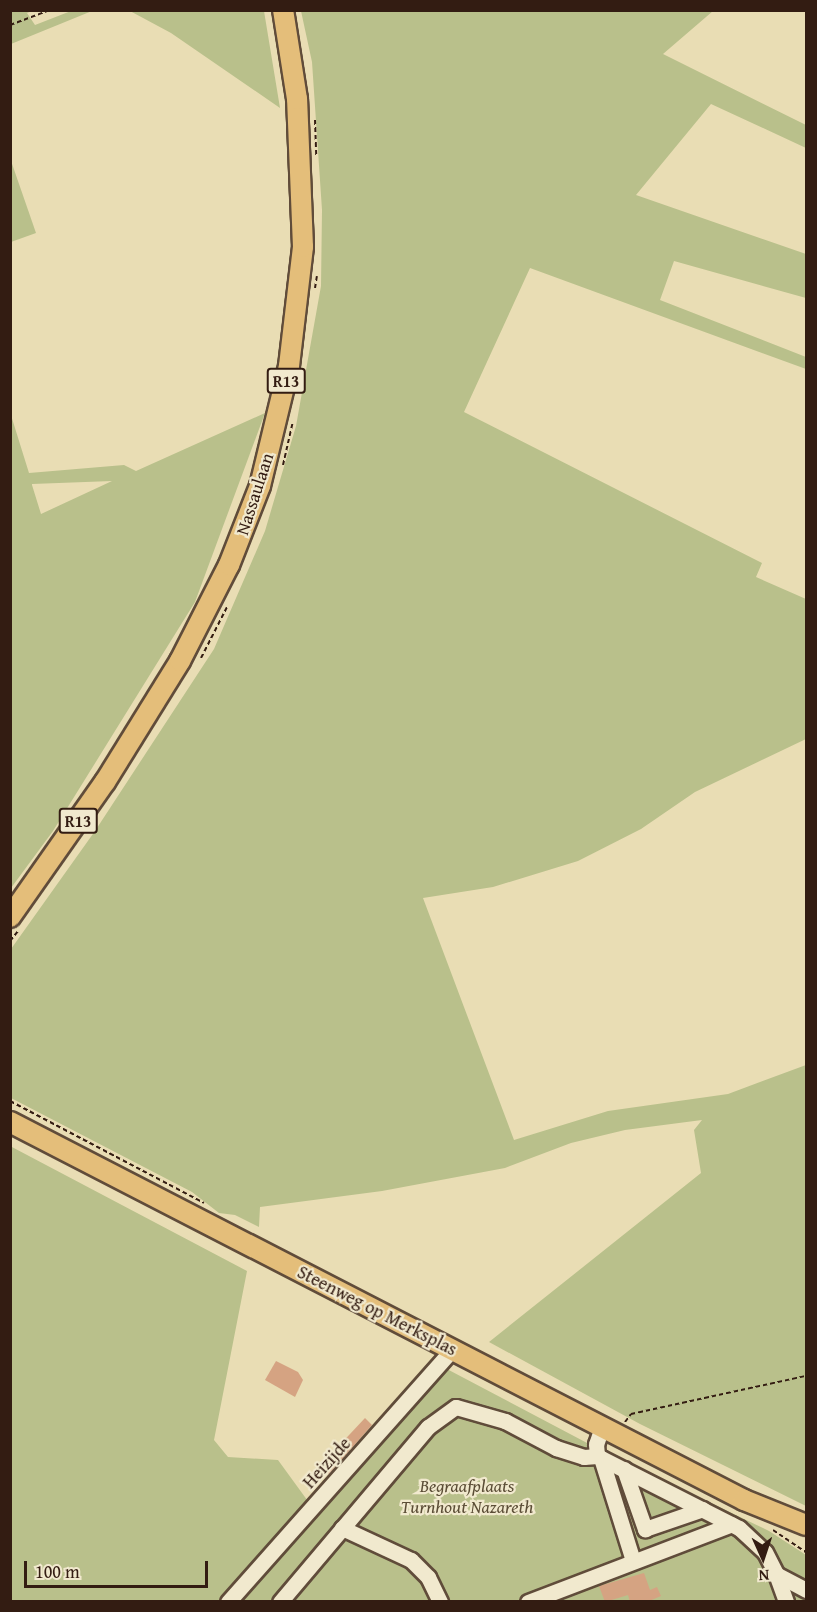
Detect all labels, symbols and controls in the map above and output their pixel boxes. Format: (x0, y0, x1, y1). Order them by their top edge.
road number: R13 (266, 368, 306, 394)
street label: Nassaulaan (232, 450, 278, 538)
road number: R13 (58, 808, 98, 834)
street label: Steenweg op Merksplas (294, 1261, 460, 1361)
street label: Heizijde (298, 1433, 356, 1493)
park label: Begraafplaats Turnhout Nazareth (401, 1476, 533, 1518)
north arrow (733, 1528, 793, 1588)
scale bar (27, 1549, 212, 1587)
text: 100 m (35, 1558, 80, 1585)
text: N (758, 1564, 770, 1588)

